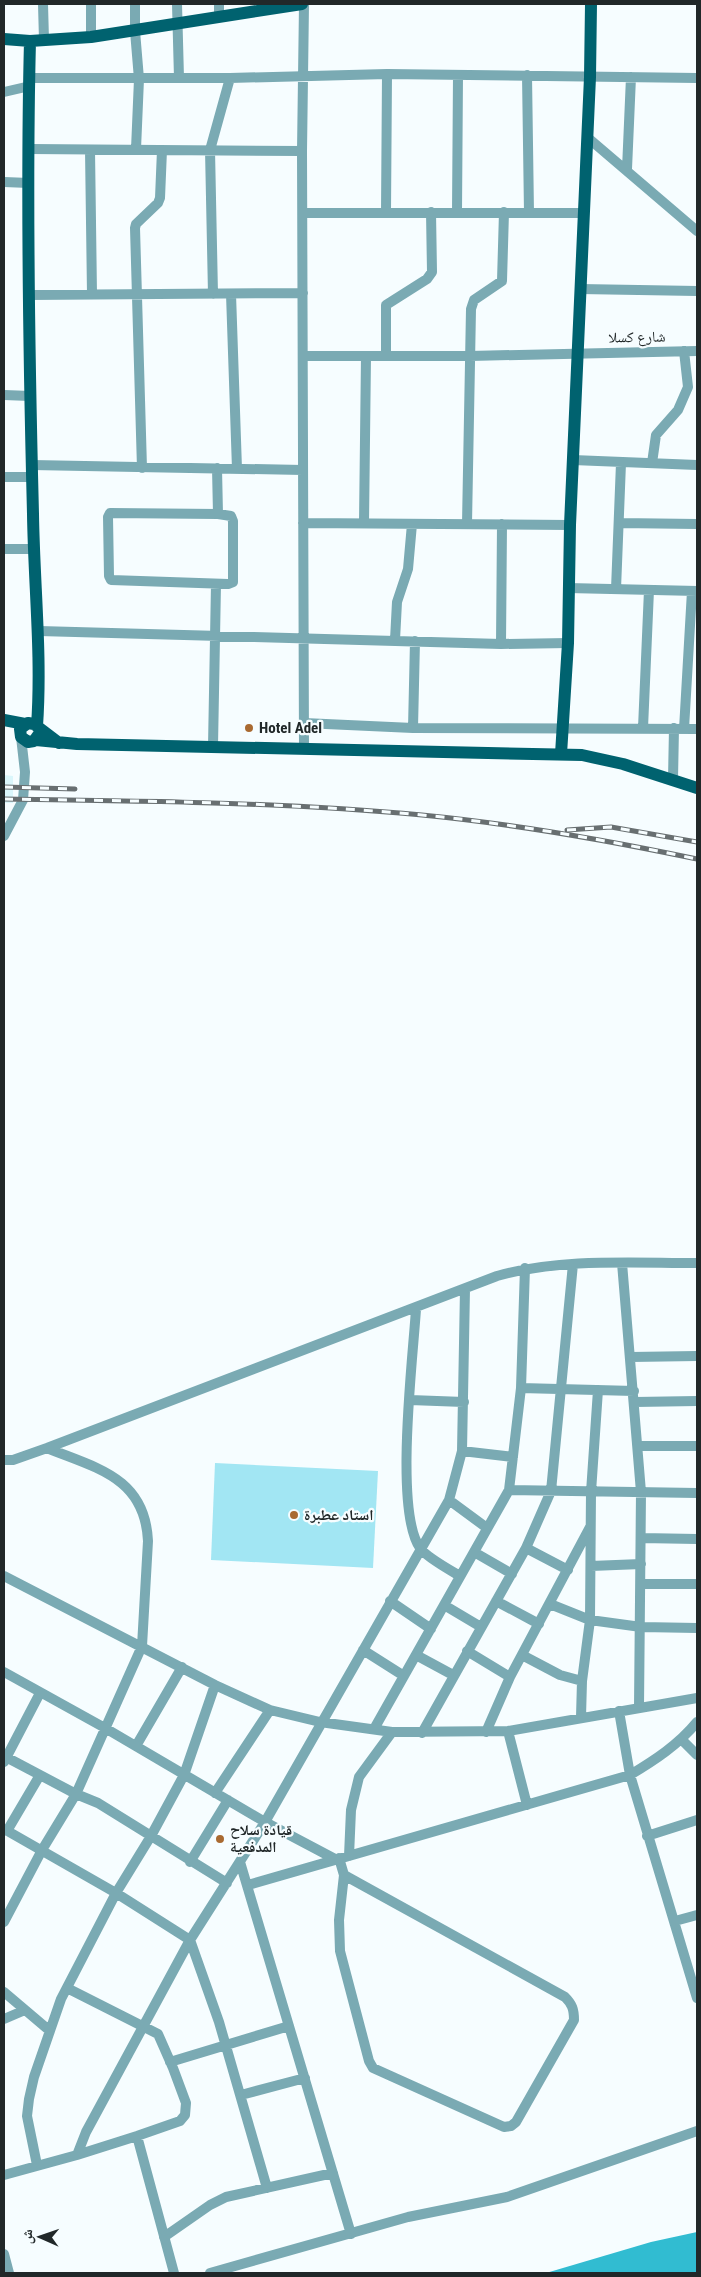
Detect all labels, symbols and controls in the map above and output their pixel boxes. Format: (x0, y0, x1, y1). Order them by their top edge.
street label: شارع كسلا (608, 327, 666, 347)
place label: Hotel Adel (259, 719, 322, 737)
marker: Hotel Adel (243, 722, 255, 734)
place label: استاد عطبرة (304, 1506, 374, 1524)
marker: استاد عطبرة (288, 1509, 300, 1521)
place label: قيادة سلاح المدفعية (230, 1821, 292, 1856)
marker: قيادة سلاح المدفعية (214, 1833, 226, 1845)
north arrow (15, 2212, 65, 2262)
text: ش (19, 2229, 36, 2244)

